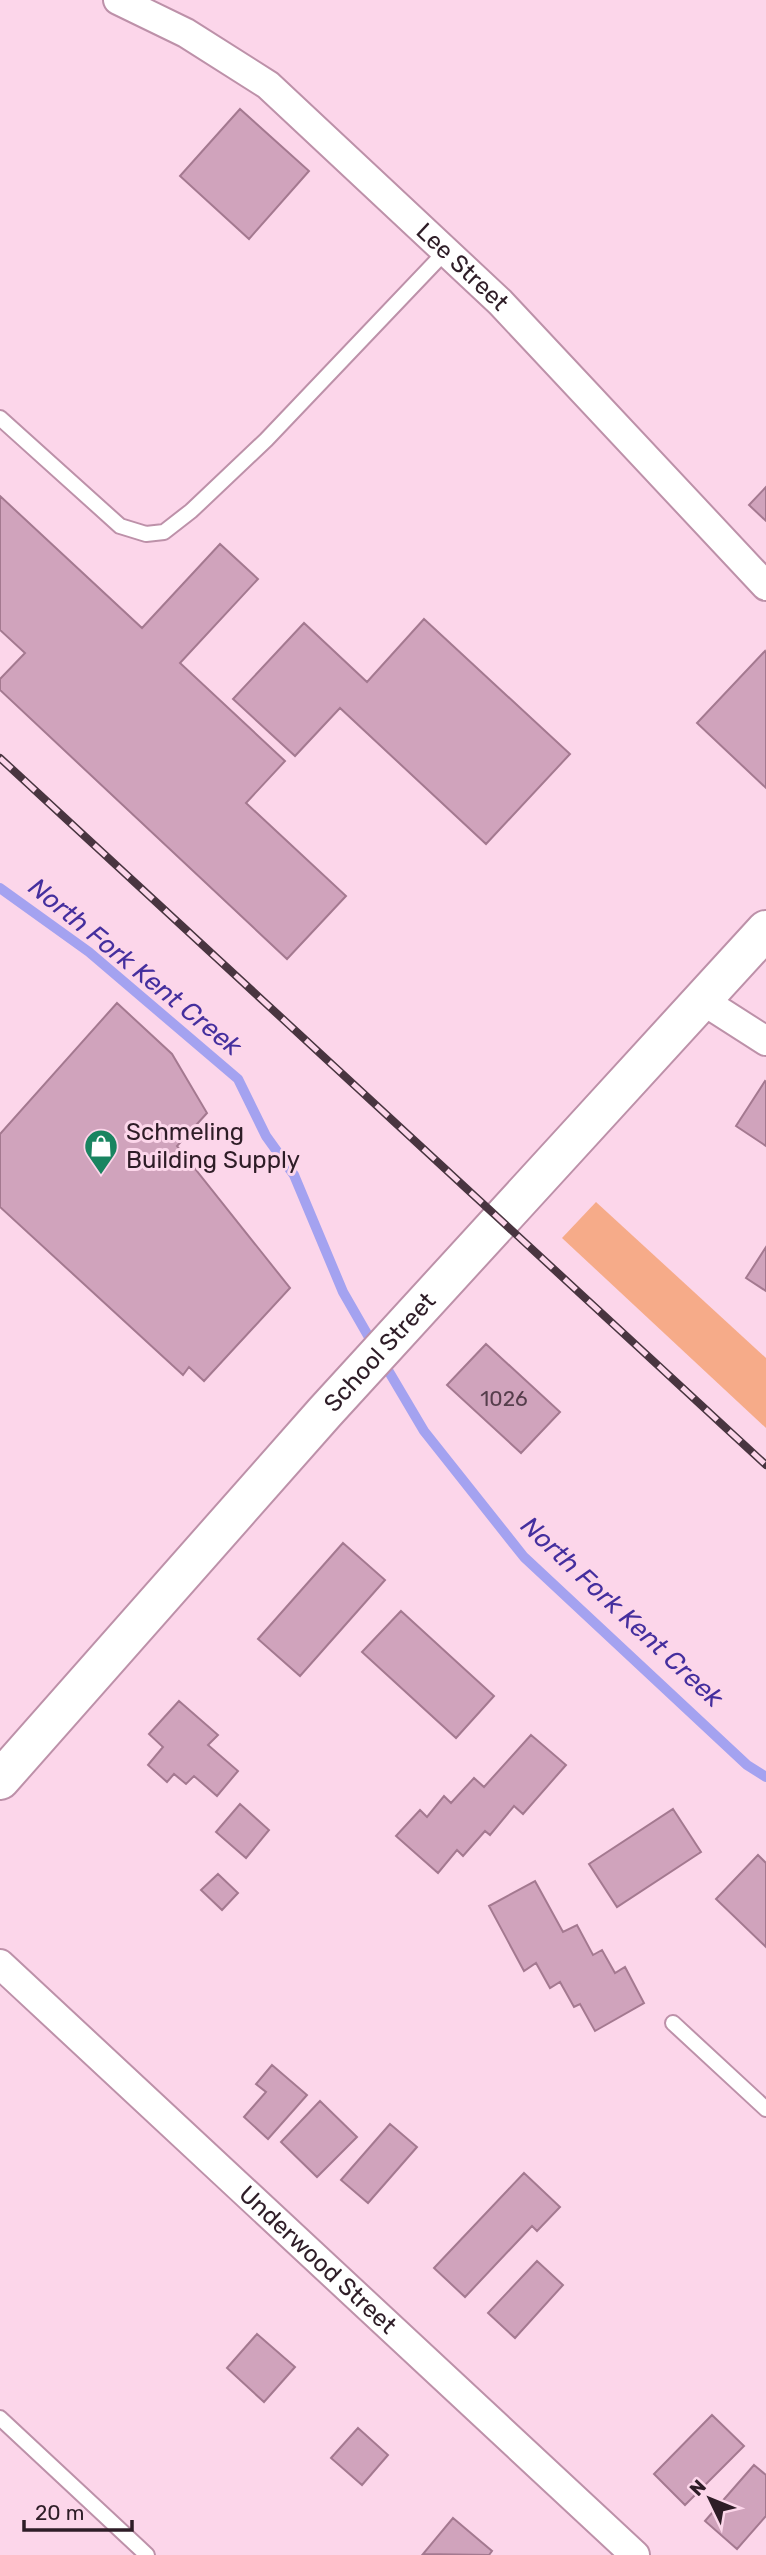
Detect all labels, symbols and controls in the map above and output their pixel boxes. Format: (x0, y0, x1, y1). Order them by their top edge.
street label: Lee Street (411, 217, 515, 316)
water label: North Fork Kent Creek (22, 872, 248, 1063)
place label: Schmeling Building Supply (126, 1118, 300, 1174)
shop icon: Schmeling Building Supply (82, 1127, 120, 1176)
street label: School Street (318, 1287, 441, 1418)
house number: 1026 (480, 1386, 528, 1411)
water label: North Fork Kent Creek (515, 1510, 730, 1714)
street label: Underwood Street (233, 2180, 402, 2340)
north arrow (675, 2464, 745, 2534)
text: N (685, 2475, 711, 2501)
scale bar (24, 2488, 133, 2532)
text: 20 m (35, 2500, 84, 2525)

